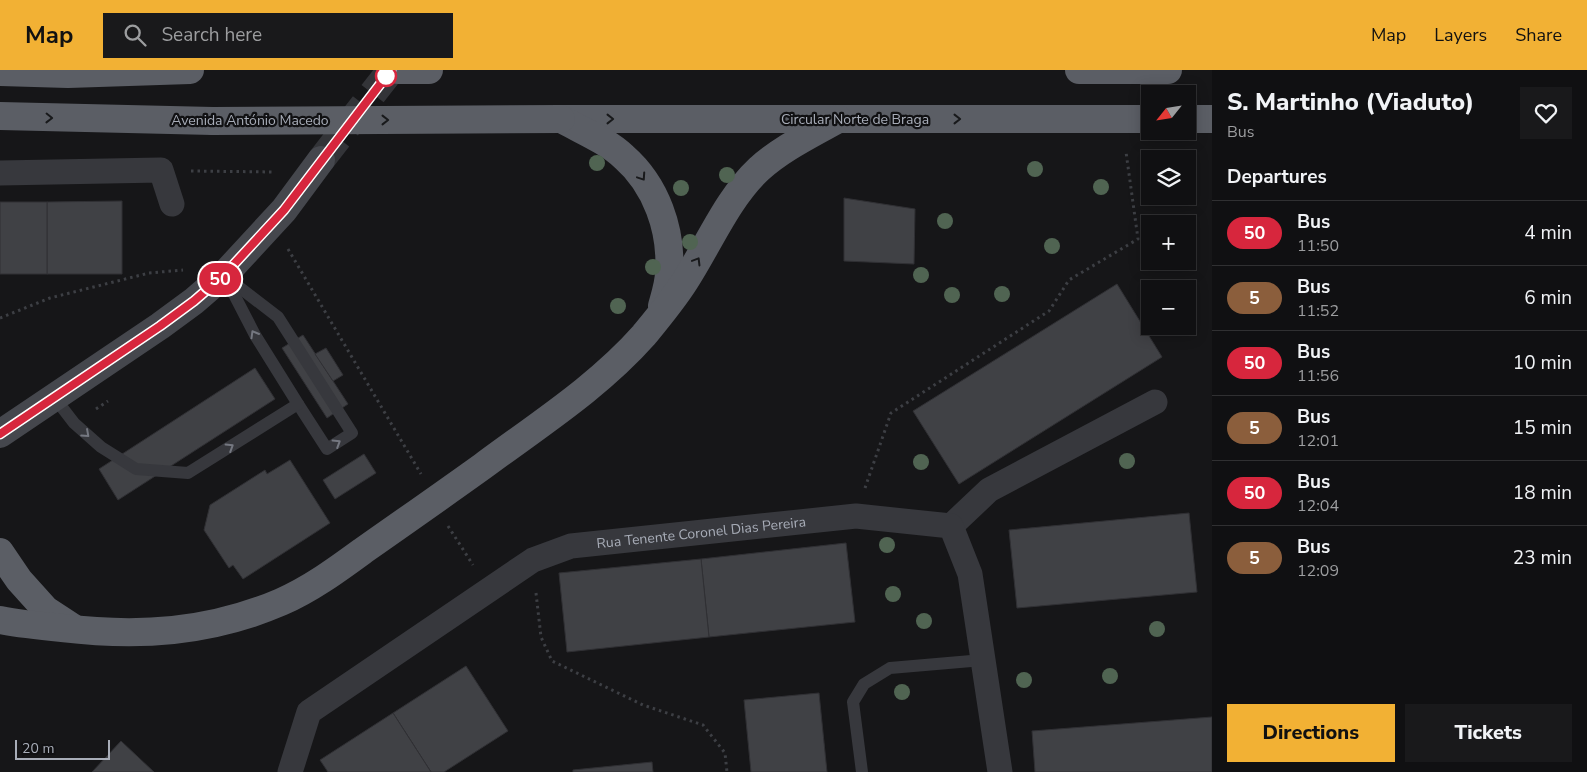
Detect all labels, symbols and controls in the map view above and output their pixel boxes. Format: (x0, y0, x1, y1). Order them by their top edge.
search box (103, 13, 453, 58)
text: Map (25, 19, 73, 51)
icon: search (121, 21, 149, 49)
text: Search here (161, 22, 262, 48)
text: Map (1371, 23, 1406, 47)
text: Layers (1434, 23, 1487, 47)
text: Share (1515, 23, 1562, 47)
unlabelled marker (375, 65, 397, 87)
north arrow (1141, 85, 1196, 140)
map controls (1141, 85, 1196, 335)
text: S. Martinho (Viaduto) (1227, 86, 1474, 118)
button: heart (1520, 87, 1572, 139)
street label: Circular Norte de Braga (781, 110, 929, 129)
street label: Avenida António Macedo (171, 111, 329, 130)
one-way arrow (45, 112, 53, 123)
one-way arrow (606, 114, 614, 124)
one-way arrow (953, 114, 961, 124)
one-way arrow (381, 115, 389, 125)
text: Bus (1227, 121, 1255, 143)
button: layers (1141, 150, 1196, 205)
text: Departures (1227, 164, 1327, 190)
one-way arrow (636, 172, 645, 181)
text: Bus (1297, 209, 1330, 235)
button: + (1141, 215, 1196, 270)
text: 4 min (1524, 220, 1572, 246)
text: 50 (1244, 221, 1265, 245)
text: 11:50 (1297, 235, 1339, 257)
one-way arrow (691, 257, 701, 266)
line badge: 50 (198, 263, 242, 295)
text: 50 (209, 267, 231, 291)
text: Bus (1297, 274, 1330, 300)
button: − (1141, 280, 1196, 335)
text: 6 min (1524, 285, 1572, 311)
text: 5 (1249, 286, 1260, 310)
text: 11:52 (1297, 300, 1339, 322)
one-way arrow (251, 330, 261, 339)
text: Bus (1297, 339, 1330, 365)
text: 10 min (1513, 350, 1572, 376)
text: 50 (1244, 351, 1265, 375)
text: 11:56 (1297, 365, 1339, 387)
text: Bus (1297, 404, 1330, 430)
text: 15 min (1513, 415, 1572, 441)
text: 5 (1249, 416, 1260, 440)
one-way arrow (81, 428, 90, 437)
text: 12:01 (1297, 430, 1339, 452)
one-way arrow (332, 440, 341, 449)
one-way arrow (224, 443, 233, 453)
text: Bus (1297, 469, 1330, 495)
text: 18 min (1513, 480, 1572, 506)
text: 50 (1244, 481, 1265, 505)
text: 12:04 (1297, 495, 1339, 517)
street label: Rua Tenente Coronel Dias Pereira (596, 512, 807, 553)
text: Bus (1297, 534, 1330, 560)
text: 23 min (1513, 545, 1572, 571)
text: 5 (1249, 546, 1260, 570)
text: 12:09 (1297, 560, 1339, 582)
button: Directions (1227, 704, 1395, 762)
button: Tickets (1405, 704, 1572, 762)
scale bar (15, 737, 110, 760)
text: 20 m (22, 739, 54, 758)

